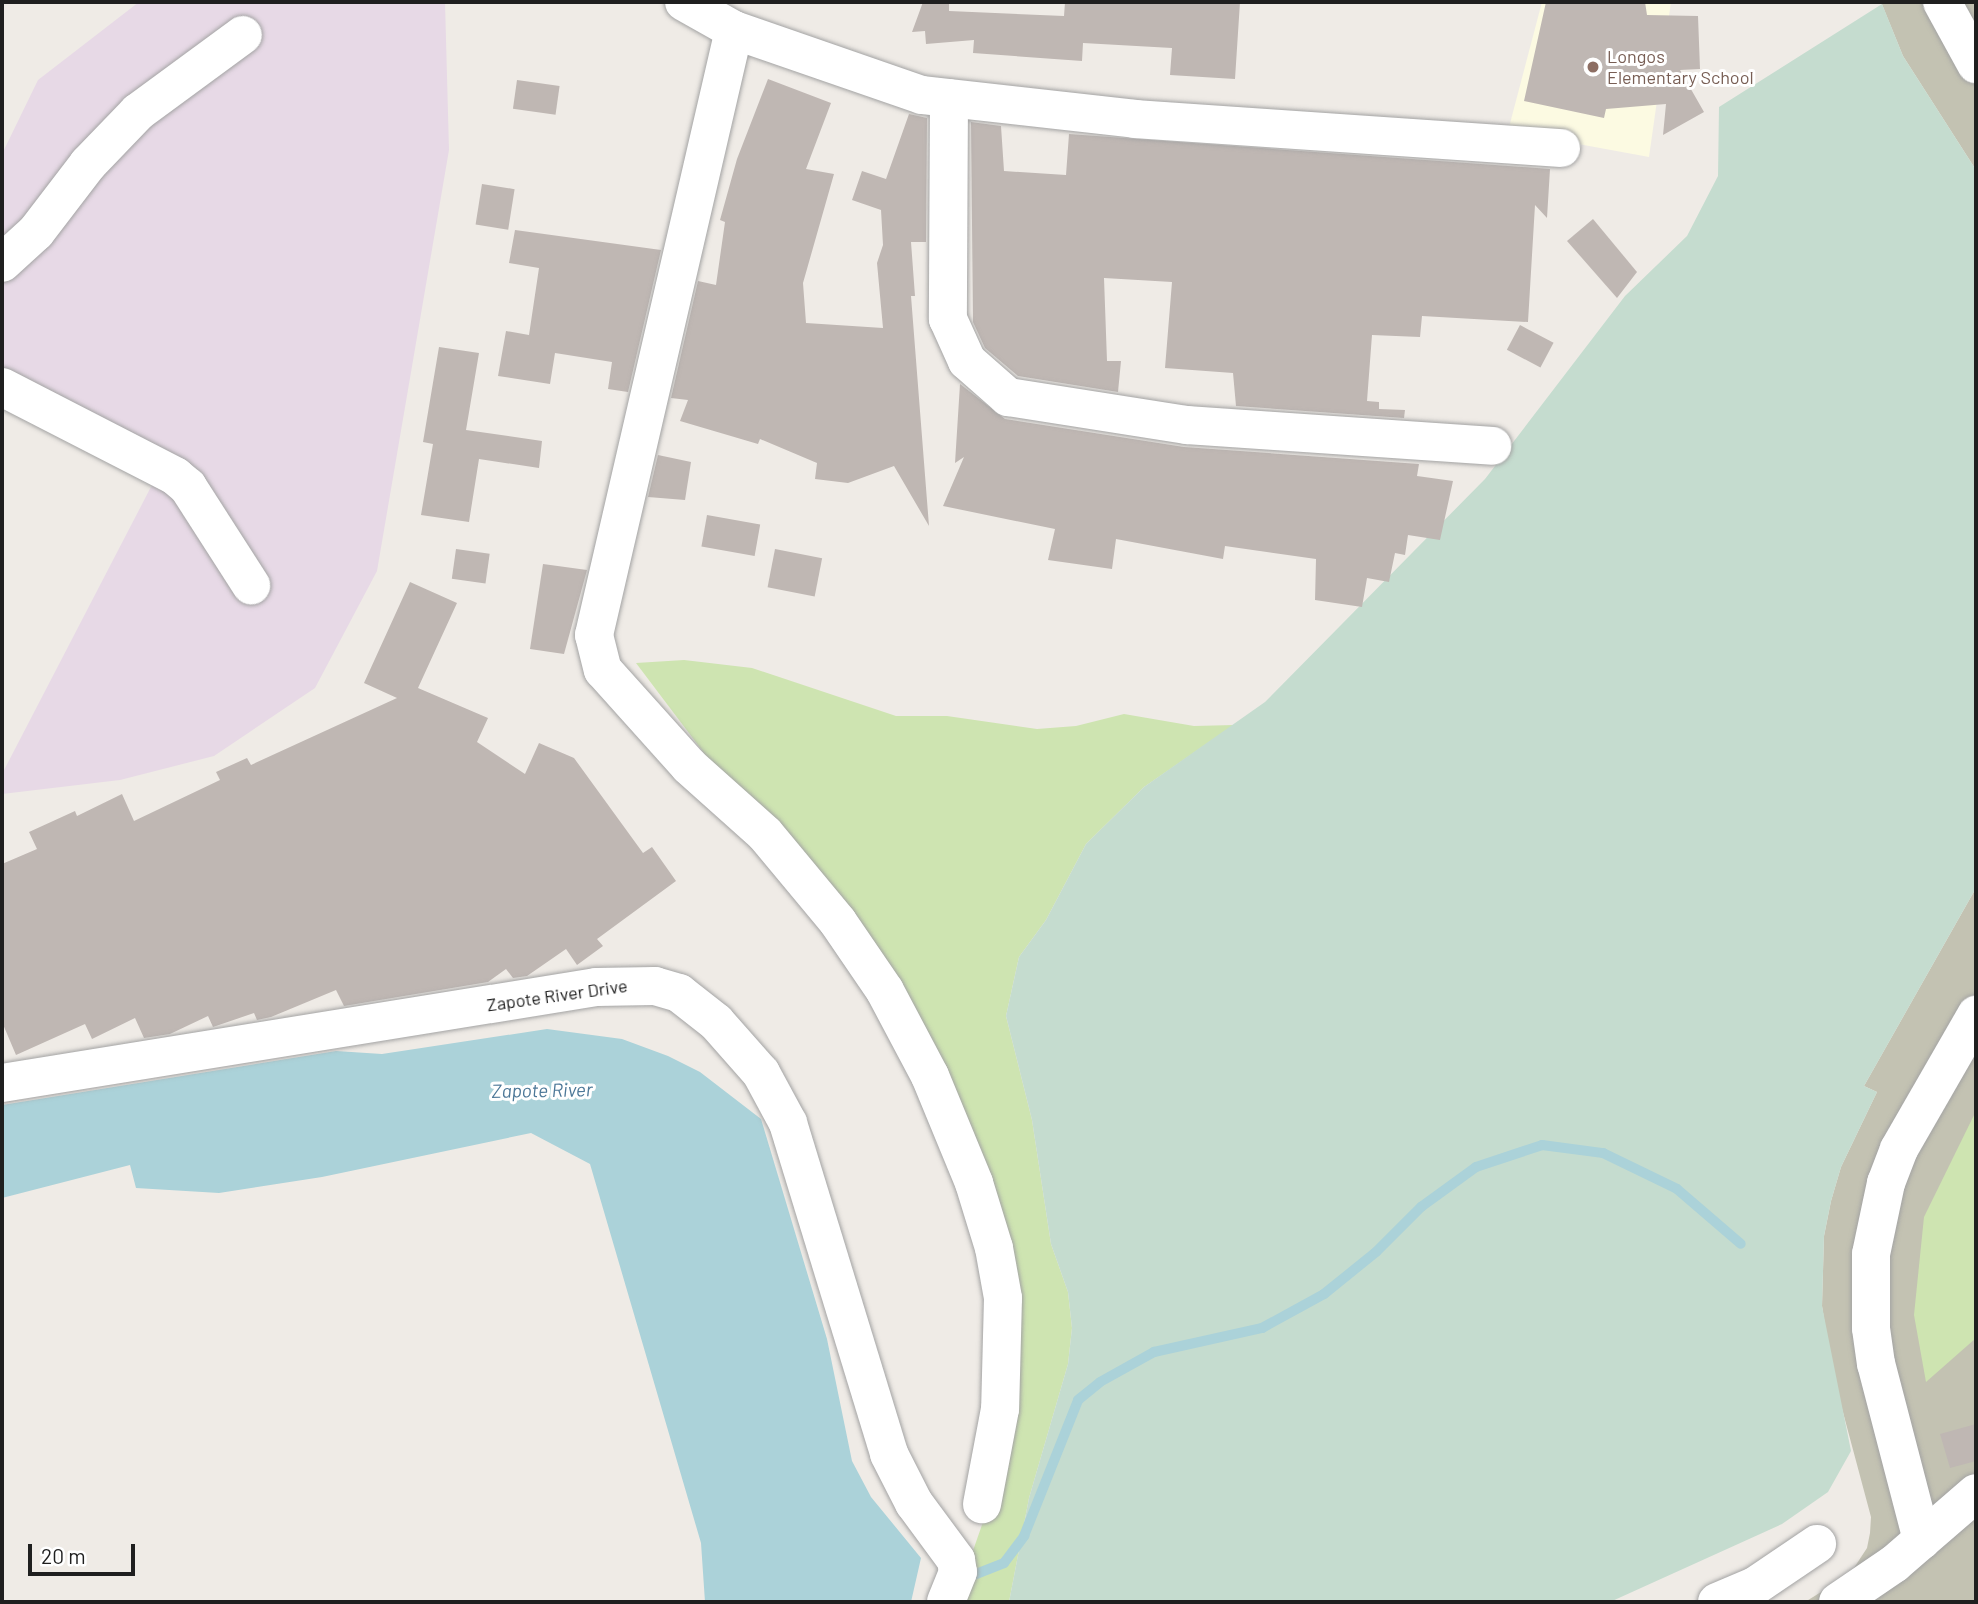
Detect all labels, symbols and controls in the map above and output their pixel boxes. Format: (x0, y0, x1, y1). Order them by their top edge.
place label: Longos Elementary School (1607, 46, 1754, 88)
marker: Longos Elementary School (1585, 59, 1601, 75)
street label: Zapote River Drive (485, 974, 629, 1016)
water label: Zapote River (491, 1078, 593, 1102)
scale bar (32, 1530, 138, 1574)
text: 20 m (41, 1543, 86, 1568)

